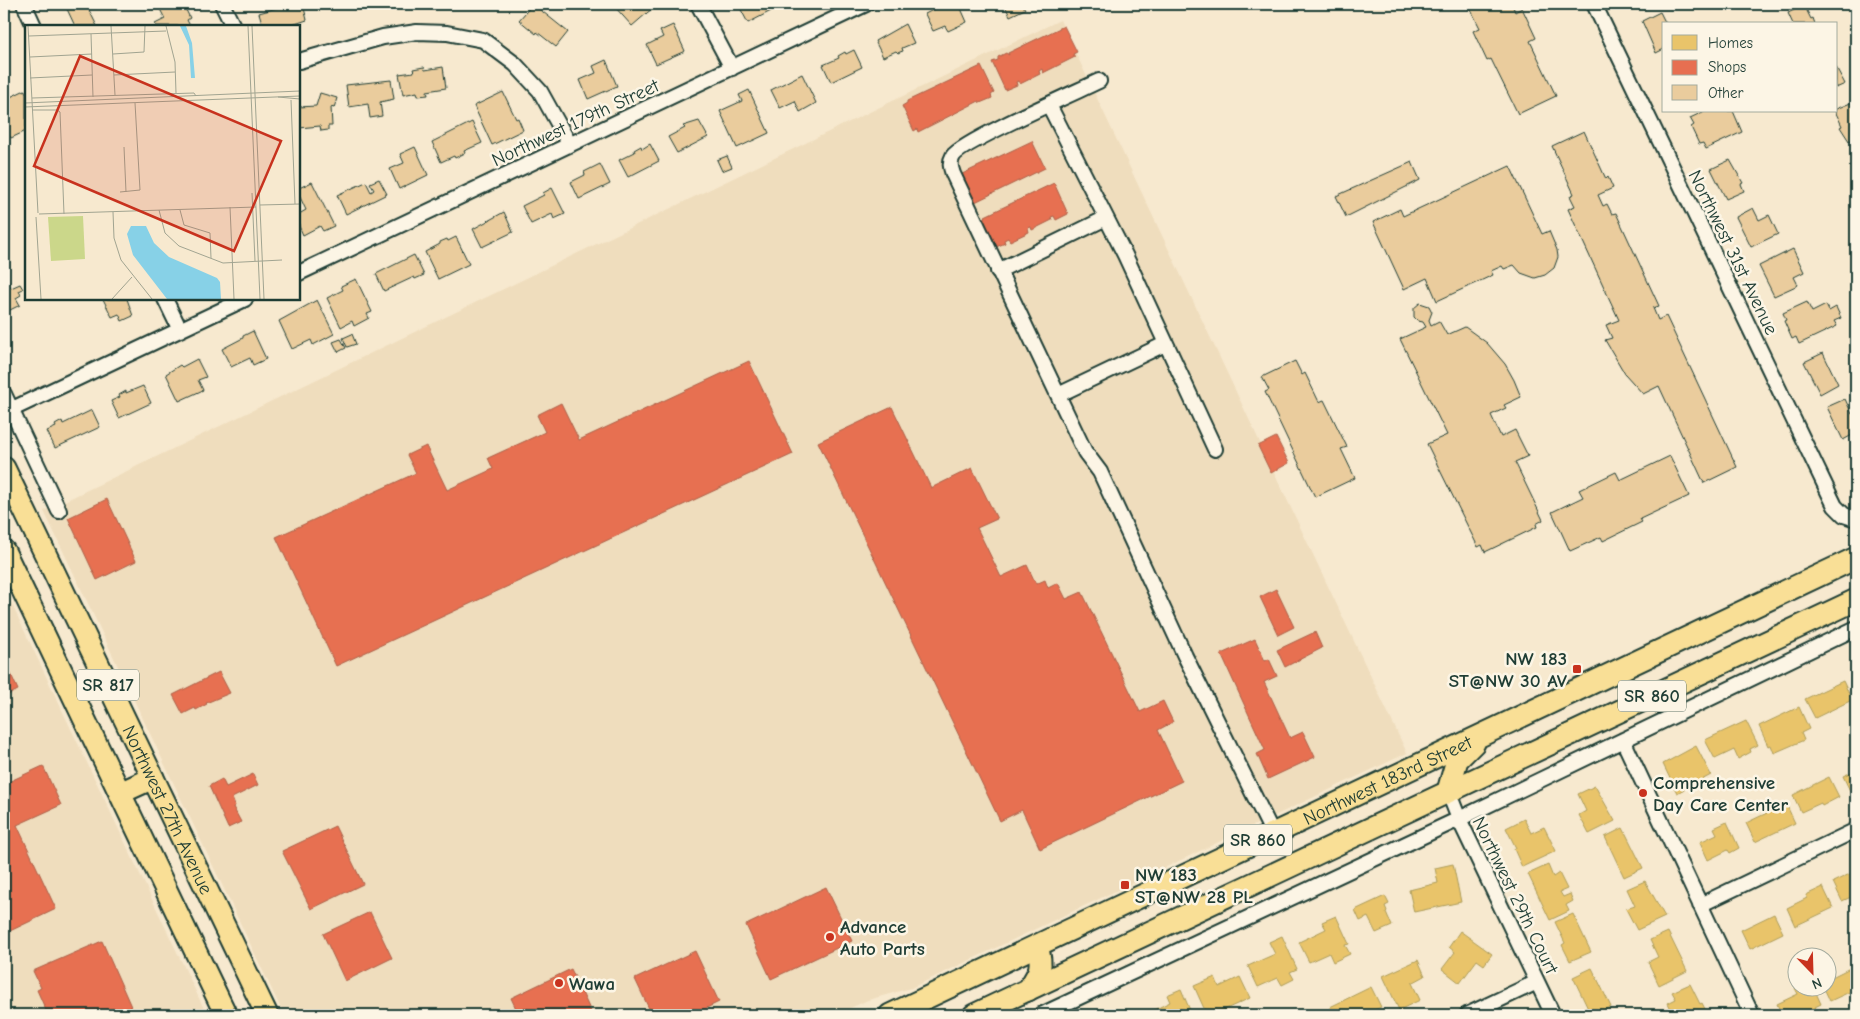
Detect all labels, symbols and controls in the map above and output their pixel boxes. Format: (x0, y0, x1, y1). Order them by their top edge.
legend (1662, 22, 1838, 112)
inset map (25, 25, 300, 300)
text: Homes (1708, 34, 1753, 52)
text: Shops (1708, 58, 1746, 76)
street label: Northwest 179th Street (488, 74, 663, 171)
text: Other (1708, 84, 1743, 102)
street label: Northwest 31st Avenue (1684, 166, 1783, 338)
place label: NW 183 ST@NW 30 AV (1449, 648, 1568, 692)
marker: NW 183 ST@NW 30 AV (1571, 663, 1583, 675)
road number: SR 817 (77, 670, 139, 700)
road number: SR 860 (1618, 680, 1686, 711)
street label: Northwest 27th Avenue (117, 722, 217, 898)
street label: Northwest 183rd Street (1300, 731, 1476, 830)
place label: Comprehensive Day Care Center (1653, 772, 1788, 816)
marker: Comprehensive Day Care Center (1637, 787, 1649, 799)
street label: Northwest 29th Court (1467, 813, 1563, 978)
road number: SR 860 (1224, 824, 1292, 856)
place label: NW 183 ST@NW 28 PL (1135, 864, 1253, 908)
marker: NW 183 ST@NW 28 PL (1119, 879, 1131, 891)
place label: Advance Auto Parts (840, 916, 925, 960)
marker: Advance Auto Parts (824, 931, 836, 943)
north arrow (1788, 946, 1838, 996)
place label: Wawa (569, 973, 615, 995)
text: N (1809, 974, 1824, 993)
marker: Wawa (553, 977, 565, 989)

